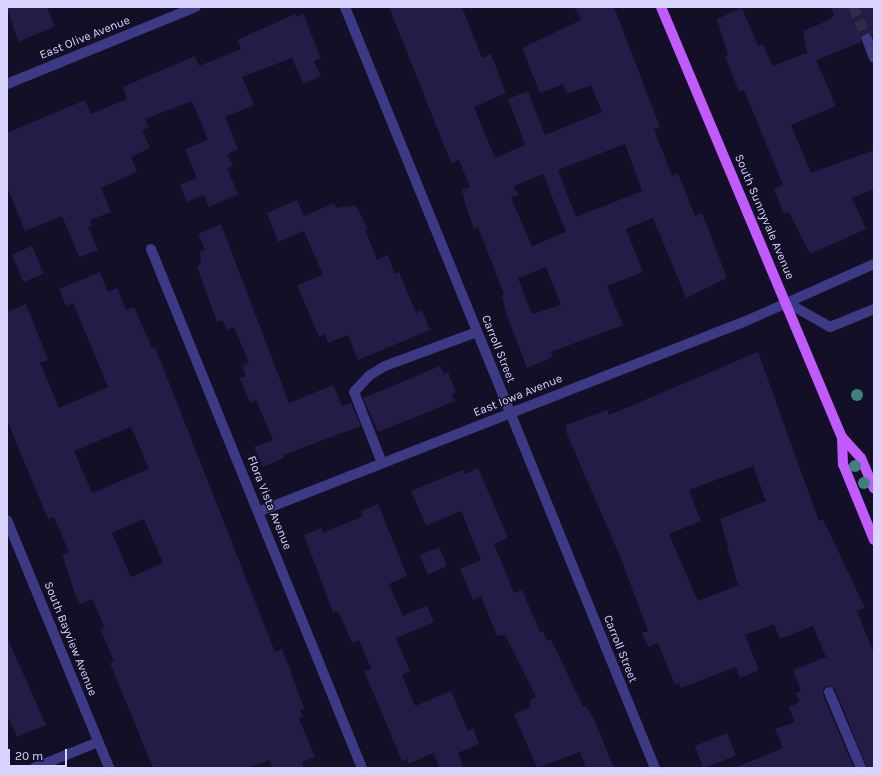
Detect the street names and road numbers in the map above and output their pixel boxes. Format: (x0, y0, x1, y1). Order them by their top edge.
street label: East Olive Avenue (38, 13, 132, 63)
street label: South Sunnyvale Avenue (731, 152, 797, 282)
street label: Carroll Street (478, 313, 518, 385)
street label: East Iowa Avenue (471, 372, 565, 420)
street label: Flora Vista Avenue (244, 454, 294, 552)
street label: South Bayview Avenue (40, 580, 100, 698)
street label: Carroll Street (600, 613, 640, 685)

